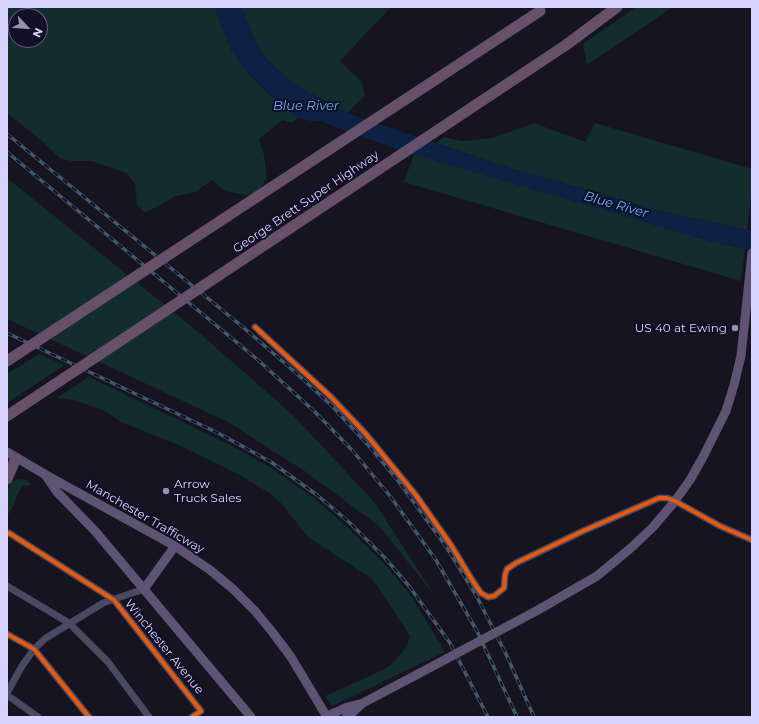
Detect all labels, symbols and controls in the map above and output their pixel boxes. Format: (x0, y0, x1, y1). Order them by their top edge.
north arrow (8, 8, 48, 48)
text: N (30, 26, 46, 40)
water label: Blue River (273, 98, 339, 114)
street label: George Brett Super Highway (230, 148, 382, 256)
water label: Blue River (582, 188, 650, 222)
place label: US 40 at Ewing (635, 321, 727, 335)
marker: US 40 at Ewing (730, 323, 740, 333)
street label: Manchester Trafficway (83, 477, 207, 557)
place label: Arrow Truck Sales (174, 477, 241, 505)
marker: Arrow Truck Sales (161, 486, 171, 496)
street label: Winchester Avenue (121, 597, 207, 697)

